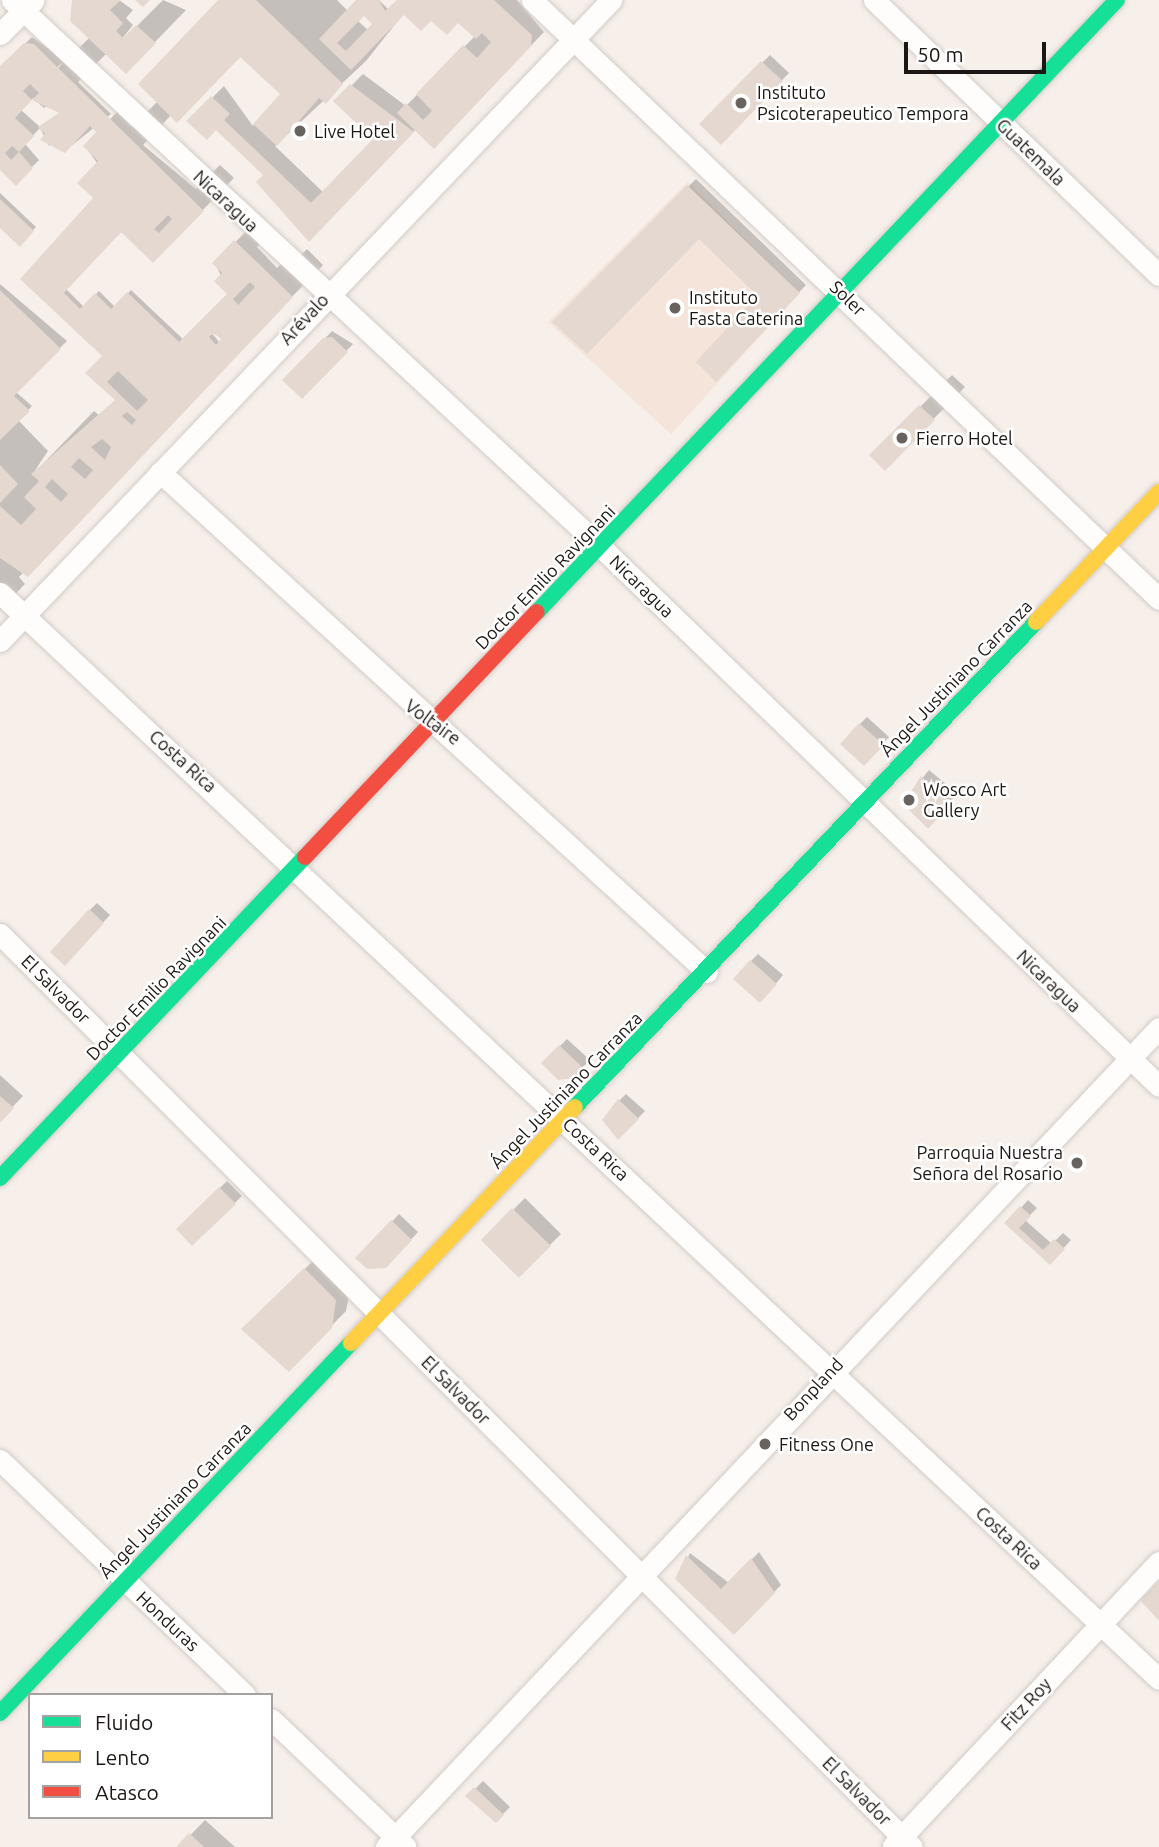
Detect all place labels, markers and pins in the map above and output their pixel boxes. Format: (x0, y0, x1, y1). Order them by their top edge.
place label: Instituto Psicoterapeutico Tempora (757, 82, 969, 124)
marker: Instituto Psicoterapeutico Tempora (731, 93, 751, 113)
place label: Live Hotel (314, 120, 395, 142)
marker: Live Hotel (292, 123, 308, 139)
place label: Instituto Fasta Caterina (689, 287, 803, 330)
marker: Instituto Fasta Caterina (667, 300, 683, 316)
place label: Fierro Hotel (916, 427, 1013, 449)
marker: Fierro Hotel (894, 430, 910, 446)
place label: Wosco Art Gallery (923, 779, 1006, 822)
marker: Wosco Art Gallery (901, 792, 917, 808)
place label: Parroquia Nuestra Señora del Rosario (913, 1142, 1063, 1184)
marker: Parroquia Nuestra Señora del Rosario (1069, 1155, 1085, 1171)
place label: Fitness One (779, 1433, 874, 1455)
marker: Fitness One (757, 1436, 773, 1452)

